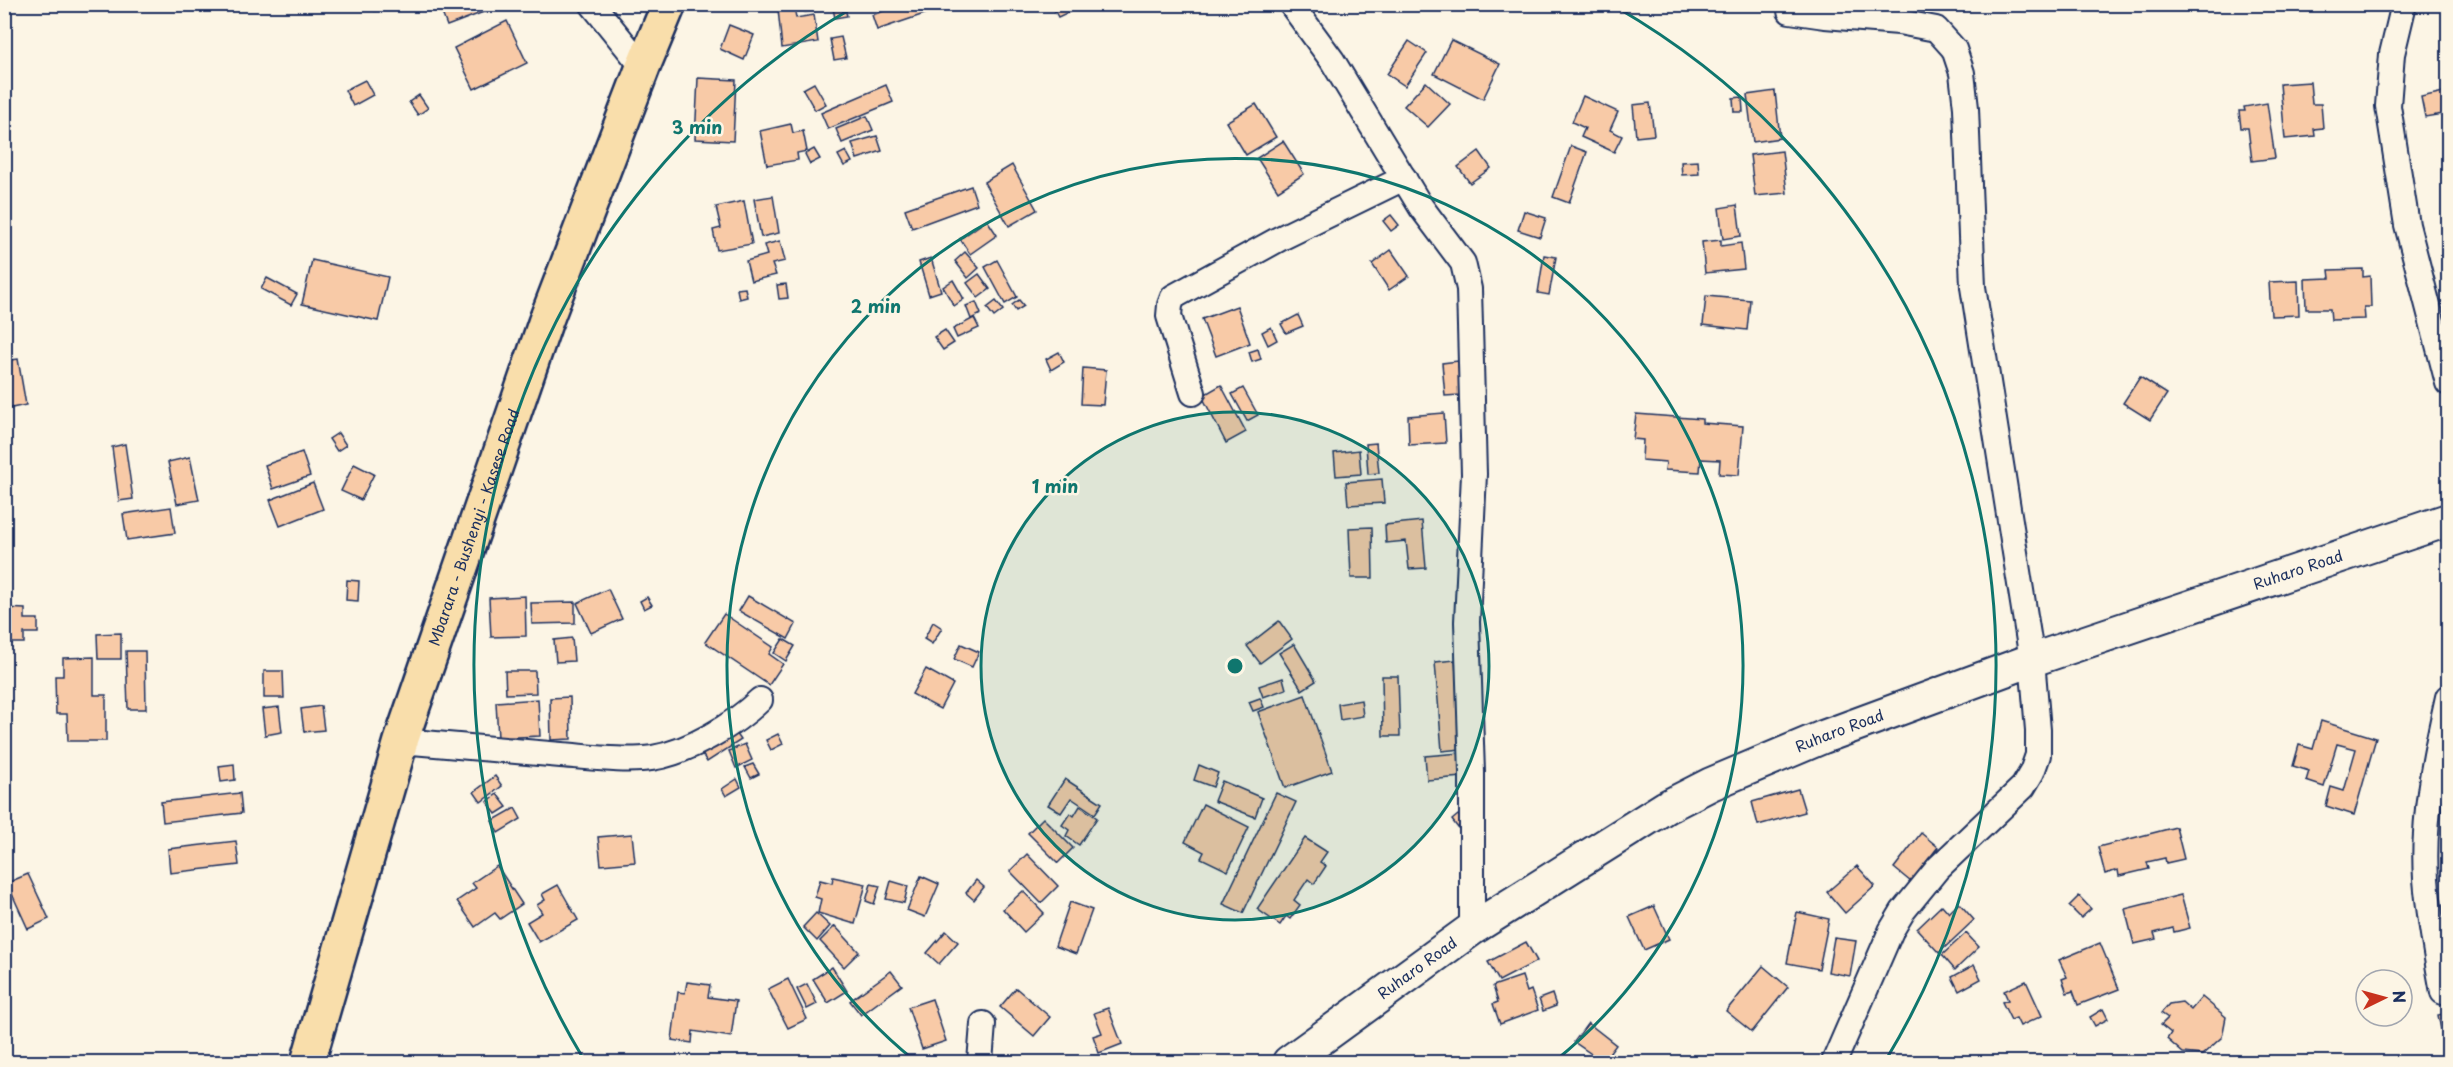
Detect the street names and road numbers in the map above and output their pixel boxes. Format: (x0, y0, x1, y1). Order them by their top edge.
street label: Mbarara - Bushenyi - Kasese Road (422, 405, 525, 649)
street label: Ruharo Road (2250, 543, 2346, 595)
street label: Ruharo Road (1791, 703, 1887, 757)
street label: Ruharo Road (1372, 931, 1461, 1004)

